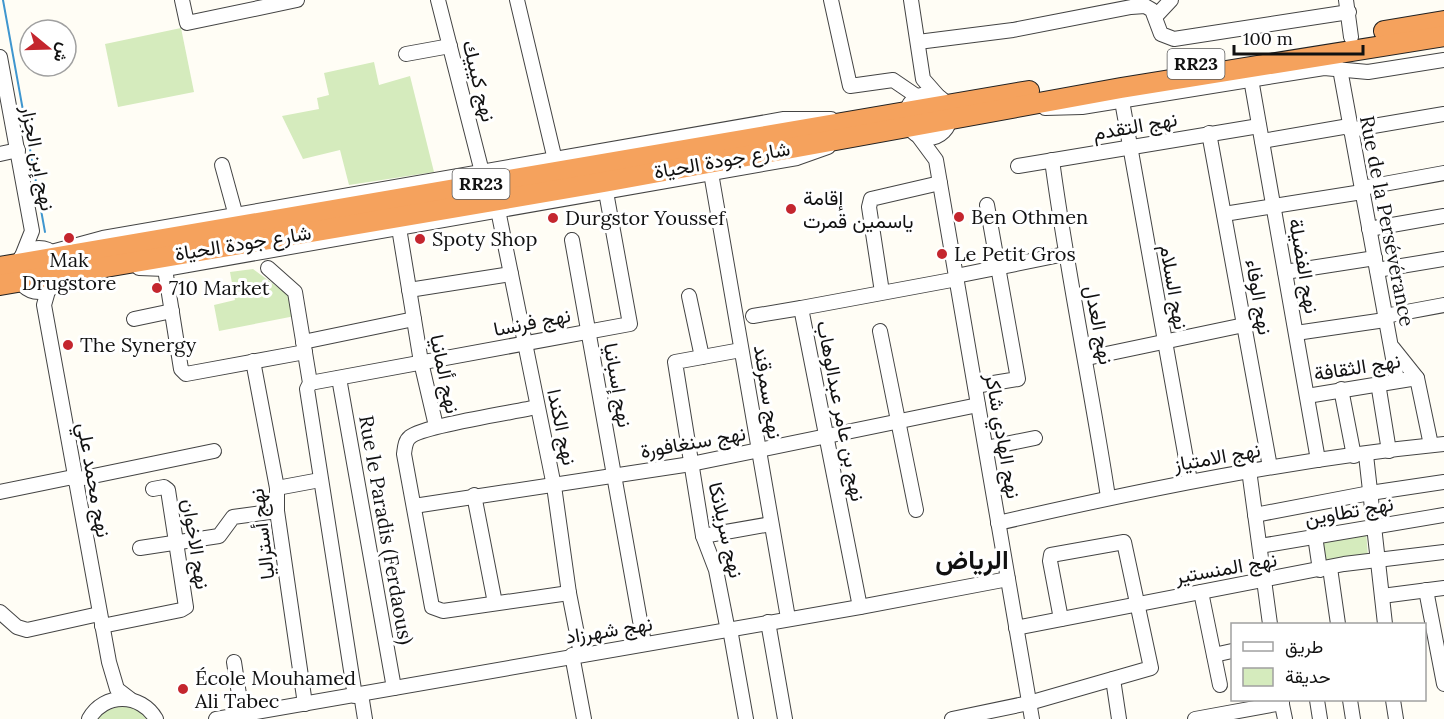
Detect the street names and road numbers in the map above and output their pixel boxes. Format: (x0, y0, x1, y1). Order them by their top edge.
street label: نهج كيبيك (455, 37, 502, 125)
road number: RR23 (1168, 49, 1224, 79)
street label: نهج إبن الجزار (14, 102, 61, 213)
street label: نهج التقدم (1091, 106, 1179, 147)
street label: Rue de la Persévérance (1355, 113, 1420, 329)
street label: شارع جودة الحياة (652, 135, 792, 186)
road number: RR23 (452, 169, 510, 199)
street label: نهج الفضيلة (1282, 216, 1325, 316)
street label: شارع جودة الحياة (173, 219, 313, 268)
street label: نهج السلام (1153, 242, 1194, 332)
street label: نهج الوفاء (1239, 257, 1278, 337)
street label: نهج العدل (1078, 283, 1119, 367)
street label: نهج فرنسا (491, 302, 573, 343)
street label: نهج بن عامر عبدالوهاب (810, 318, 871, 504)
street label: نهج ألمانيا (423, 332, 466, 416)
street label: نهج إسبانيا (597, 341, 638, 430)
street label: نهج سمرقند (747, 343, 788, 441)
street label: نهج الثقافة (1312, 347, 1402, 388)
street label: نهج الهادي شاكر (975, 370, 1027, 501)
street label: نهج الكندا (540, 386, 583, 468)
street label: Rue le Paradis (Ferdaous) (353, 413, 419, 647)
street label: نهج سنغافورة (638, 420, 748, 465)
street label: نهج محمد علي (67, 421, 117, 540)
street label: نهج الامتياز (1170, 437, 1263, 479)
street label: نهج سريلانكا (701, 480, 750, 581)
street label: نهج أستراليا (244, 487, 281, 581)
street label: نهج تطاوين (1303, 490, 1396, 533)
street label: نهج الاخوان (175, 497, 216, 591)
street label: نهج المنستير (1172, 546, 1279, 591)
street label: نهج شهرزاد (564, 610, 654, 651)

